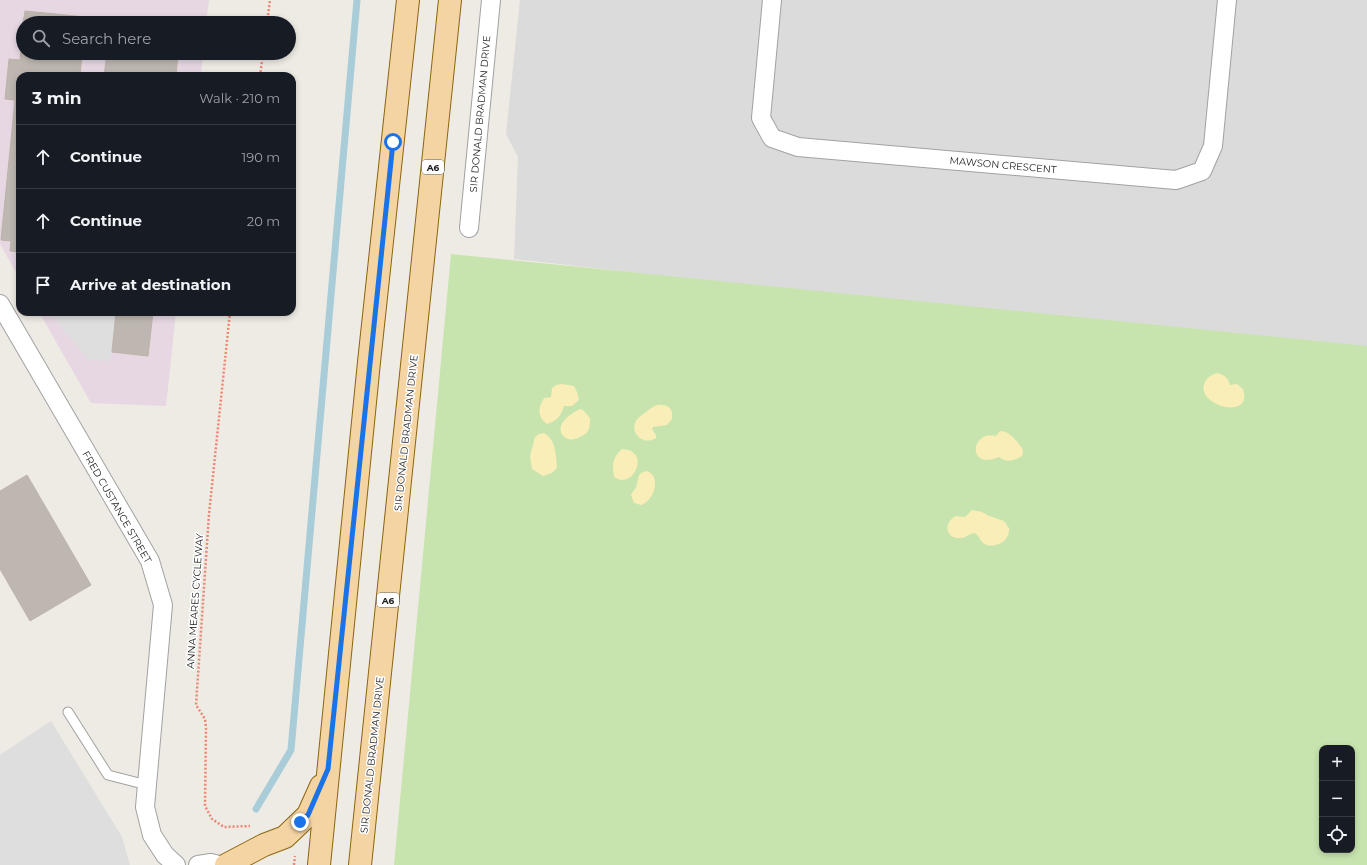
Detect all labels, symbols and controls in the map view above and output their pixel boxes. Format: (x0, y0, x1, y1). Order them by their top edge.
search box (16, 16, 296, 60)
icon: search (30, 27, 52, 49)
text: Search here (62, 29, 151, 48)
street label: SIR DONALD BRADMAN DRIVE (467, 35, 493, 193)
text: 3 min (32, 88, 82, 108)
text: Walk · 210 m (199, 90, 280, 106)
route start (384, 133, 402, 151)
icon: ahead (32, 146, 54, 168)
text: Continue (70, 147, 142, 166)
text: 190 m (242, 149, 280, 165)
street label: MAWSON CRESCENT (949, 154, 1057, 176)
road number: A6 (422, 160, 444, 174)
icon: ahead (32, 210, 54, 232)
text: Continue (70, 211, 142, 230)
text: 20 m (247, 213, 280, 229)
icon: arrive (32, 274, 54, 296)
text: Arrive at destination (70, 275, 231, 294)
street label: SIR DONALD BRADMAN DRIVE (391, 354, 421, 512)
street label: FRED CUSTANCE STREET (80, 449, 155, 566)
street label: ANNA MEARES CYCLEWAY (184, 532, 206, 669)
road number: A6 (377, 593, 399, 607)
street label: SIR DONALD BRADMAN DRIVE (357, 676, 387, 834)
map controls (1319, 745, 1355, 853)
button: + (1319, 745, 1355, 781)
button: − (1319, 781, 1355, 817)
route end (291, 813, 309, 831)
button: locate (1319, 817, 1355, 853)

